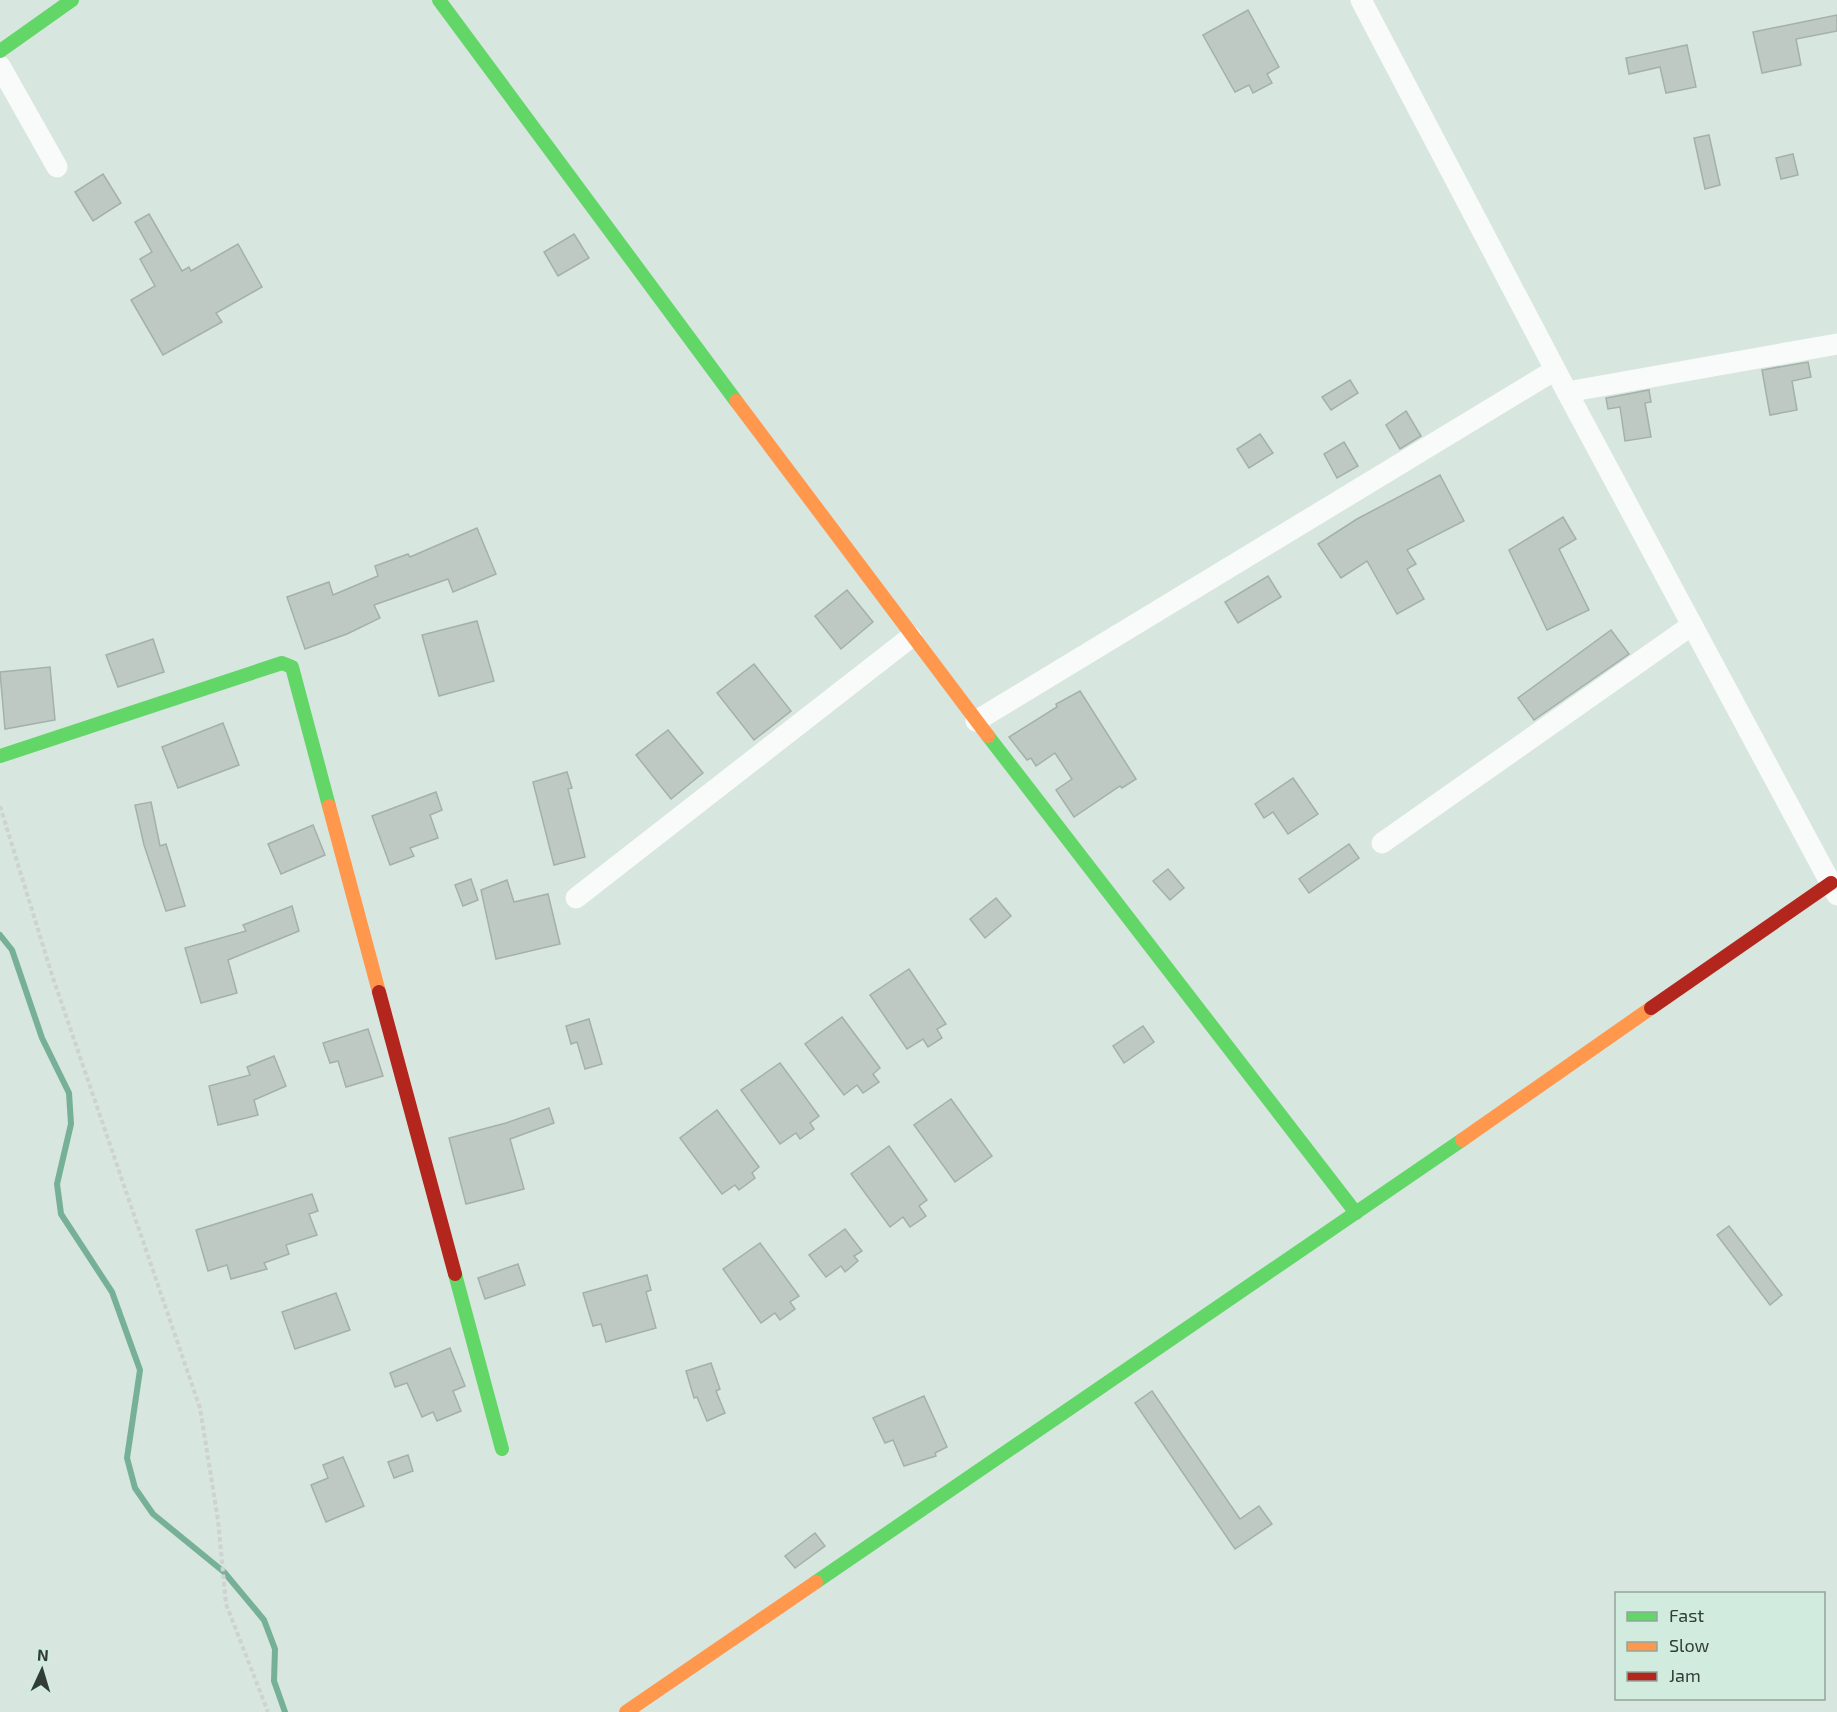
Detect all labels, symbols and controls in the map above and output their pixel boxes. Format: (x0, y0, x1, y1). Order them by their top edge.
legend (1615, 1592, 1825, 1700)
text: Fast (1669, 1604, 1704, 1626)
text: Slow (1669, 1634, 1710, 1656)
north arrow (12, 1640, 72, 1700)
text: N (37, 1645, 50, 1664)
text: Jam (1669, 1664, 1701, 1686)

